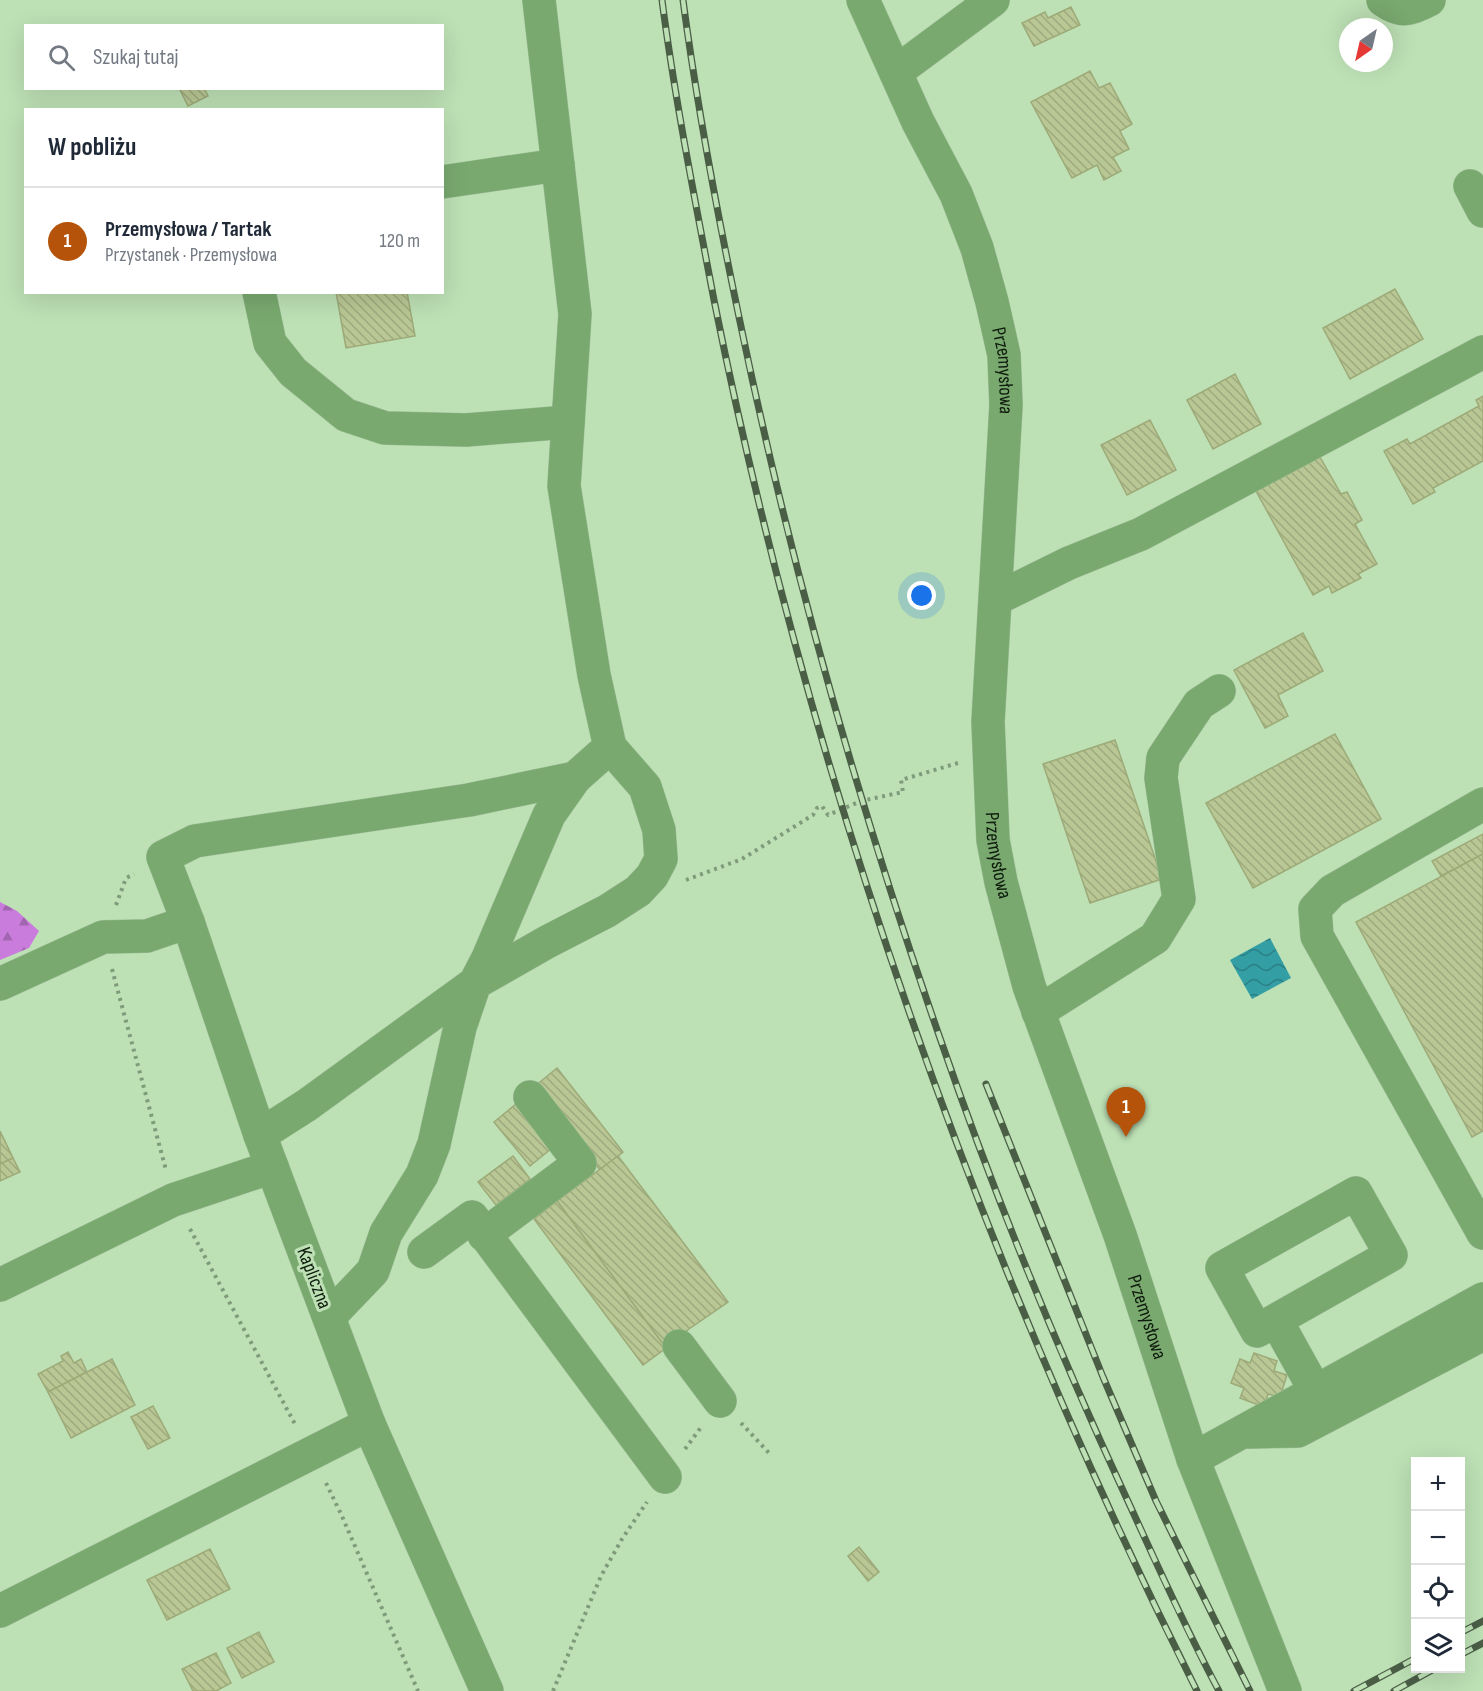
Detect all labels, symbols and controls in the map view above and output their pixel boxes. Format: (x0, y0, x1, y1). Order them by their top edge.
north arrow (1339, 18, 1393, 72)
search box (24, 24, 444, 90)
icon: search (45, 41, 78, 74)
text: Szukaj tutaj (93, 44, 179, 71)
text: W pobliżu (48, 132, 136, 163)
text: Przemysłowa / Tartak (105, 216, 271, 243)
text: 1 (64, 229, 71, 253)
text: 120 m (380, 229, 420, 253)
text: Przystanek · Przemysłowa (105, 243, 277, 267)
street label: Przemysłowa (986, 325, 1018, 415)
your location (907, 581, 936, 610)
street label: Przemysłowa (980, 812, 1017, 901)
pin: 1 (1106, 1088, 1146, 1137)
street label: Kapliczna (291, 1244, 337, 1312)
street label: Przemysłowa (1122, 1272, 1172, 1362)
map controls (1411, 1457, 1465, 1673)
button: + (1411, 1457, 1465, 1511)
button: − (1411, 1511, 1465, 1565)
button: locate (1411, 1565, 1465, 1619)
button: layers (1411, 1619, 1465, 1673)

